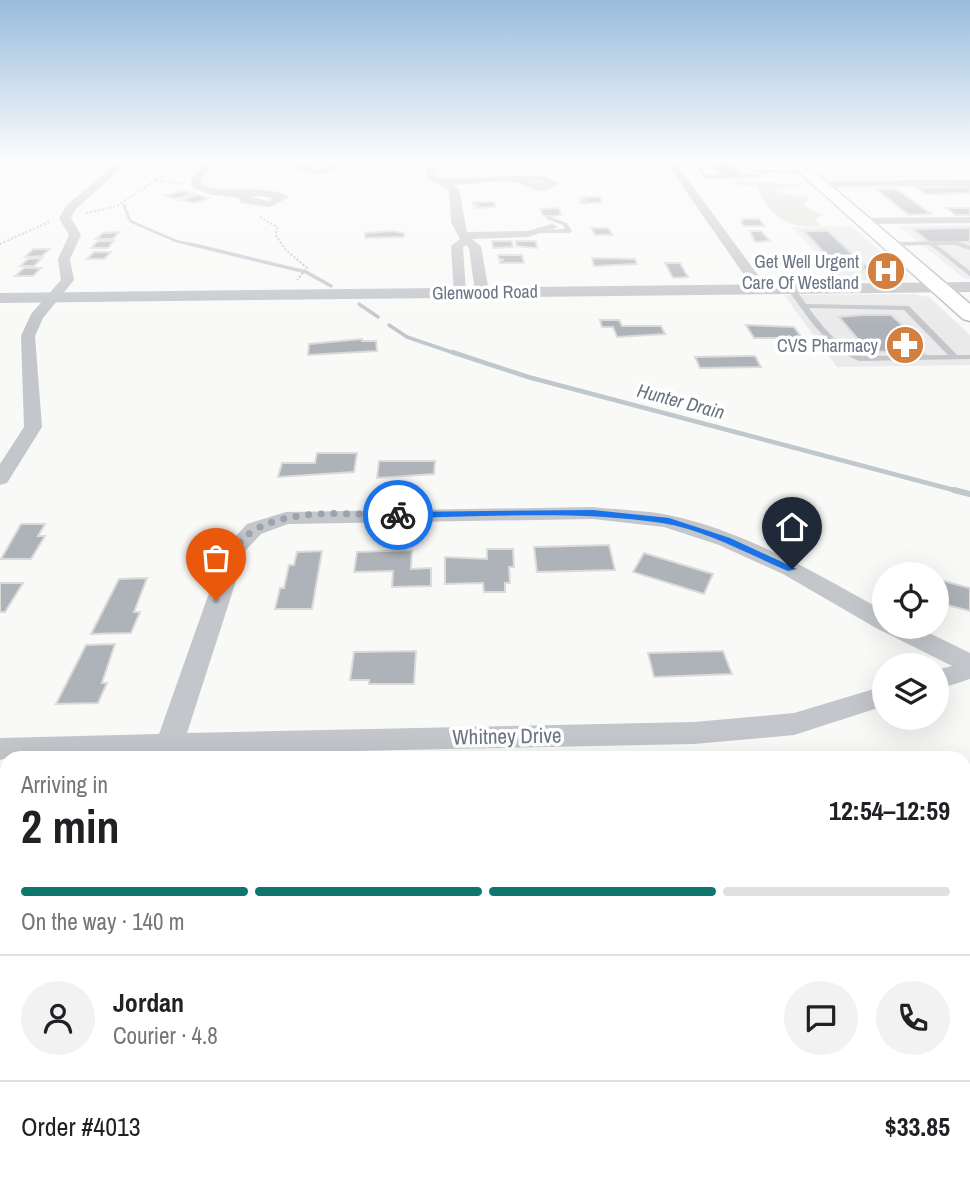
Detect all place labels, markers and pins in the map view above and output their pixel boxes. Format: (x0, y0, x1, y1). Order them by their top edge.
place label: Get Well Urgent Care Of Westland (742, 249, 859, 295)
hospital icon: Get Well Urgent Care Of Westland (865, 250, 907, 292)
pharmacy icon: CVS Pharmacy (884, 324, 926, 366)
place label: CVS Pharmacy (777, 333, 879, 358)
pin (762, 497, 822, 569)
pin (186, 528, 246, 600)

